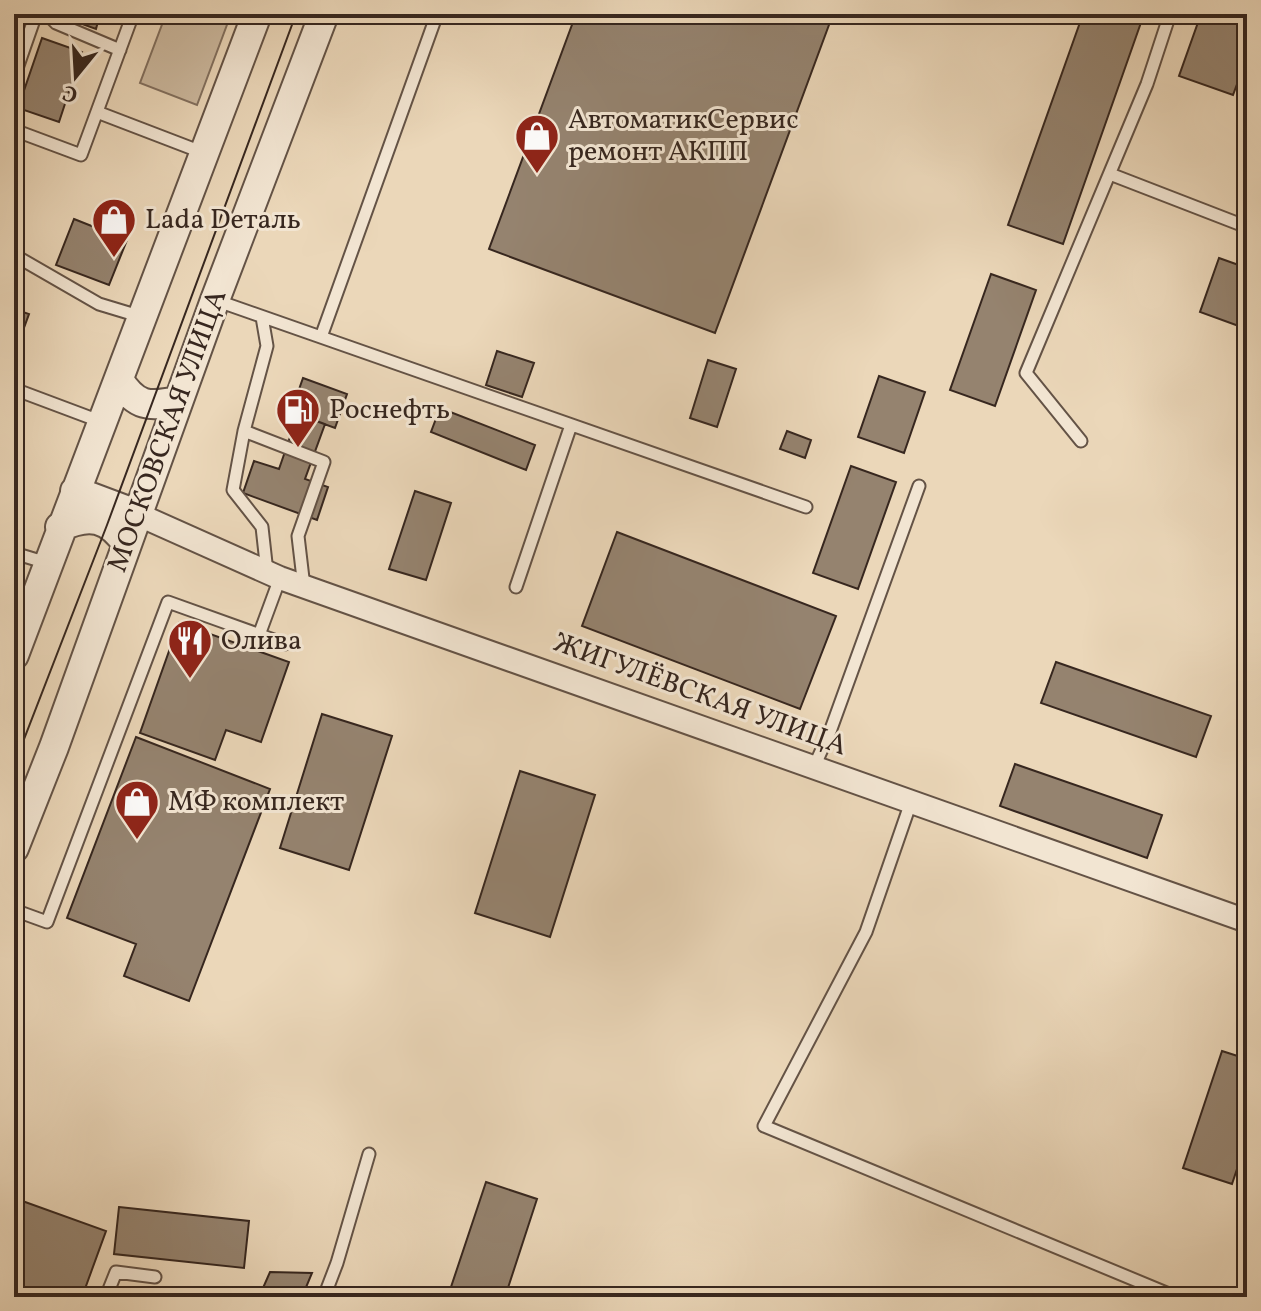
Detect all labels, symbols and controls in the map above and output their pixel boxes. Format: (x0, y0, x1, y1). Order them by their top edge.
north arrow (36, 36, 116, 116)
text: С (59, 76, 82, 110)
place label: АвтоматикСервис ремонт АКПП (568, 101, 799, 172)
shop icon: АвтоматикСервис ремонт АКПП (513, 112, 561, 175)
shop icon: Lada Dеталь (90, 196, 138, 259)
place label: Lada Dеталь (145, 201, 301, 240)
street label: МОСКОВСКАЯ УЛИЦА (99, 284, 237, 578)
fuel station icon: Роснефть (274, 386, 322, 449)
place label: Роснефть (329, 391, 450, 430)
restaurant icon: Олива (166, 617, 214, 680)
place label: Олива (221, 622, 302, 661)
street label: ЖИГУЛЁВСКАЯ УЛИЦА (548, 624, 852, 766)
shop icon: МФ комплект (113, 778, 161, 841)
place label: МФ комплект (168, 783, 344, 822)

